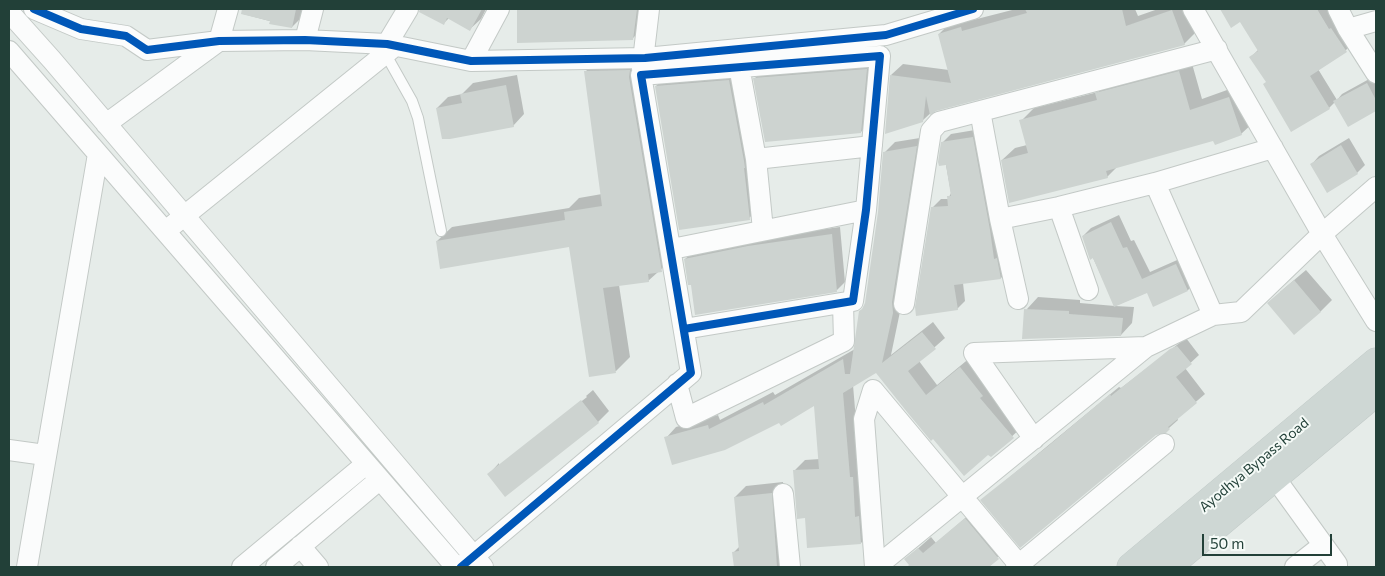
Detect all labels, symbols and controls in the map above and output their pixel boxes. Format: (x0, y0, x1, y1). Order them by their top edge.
street label: Ayodhya Bypass Road (1196, 414, 1312, 516)
scale bar (1205, 524, 1335, 556)
text: 50 m (1210, 534, 1244, 552)

